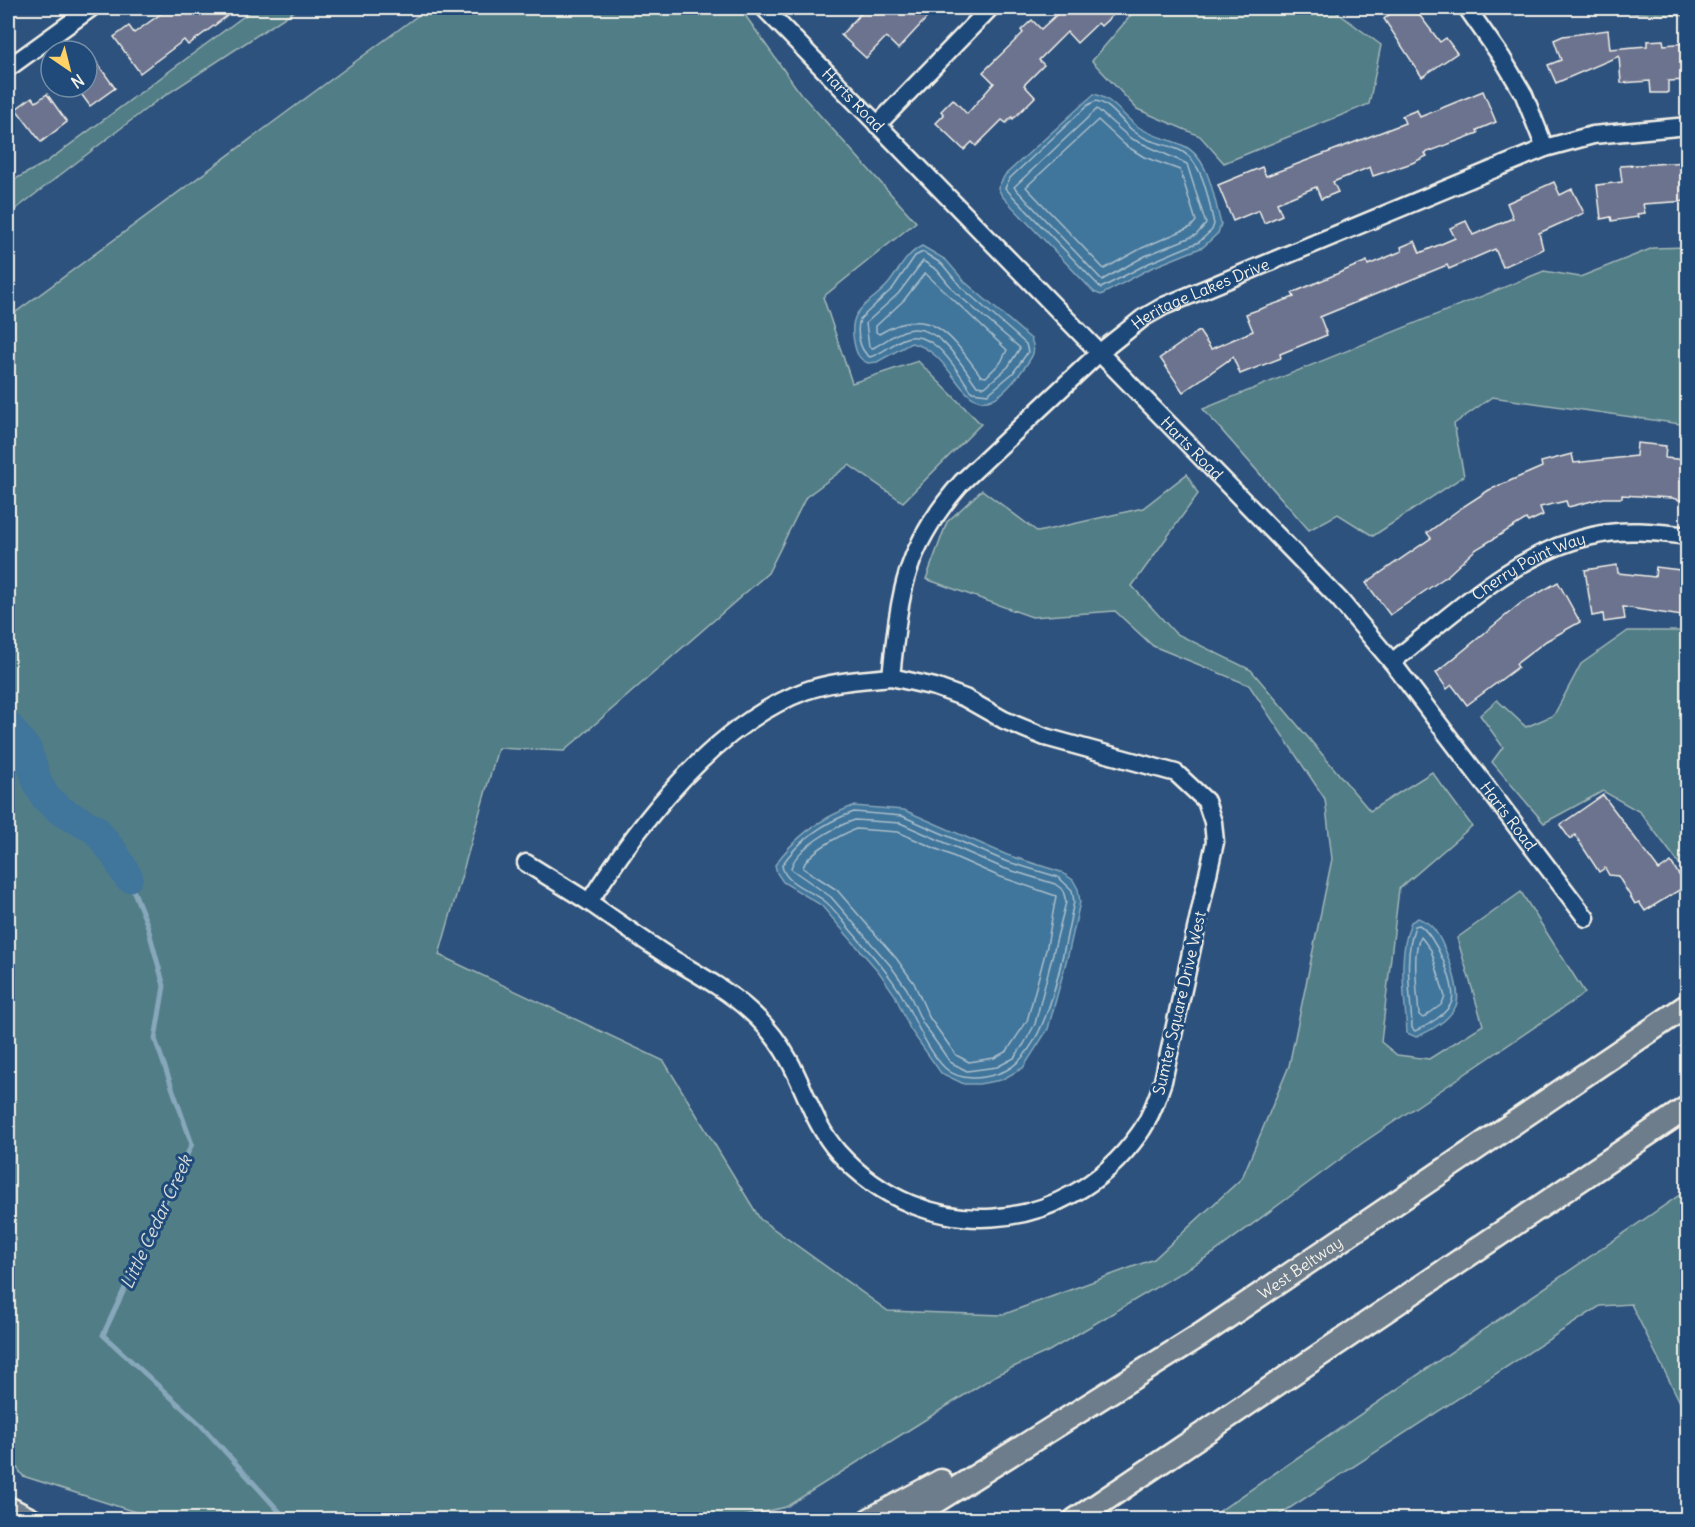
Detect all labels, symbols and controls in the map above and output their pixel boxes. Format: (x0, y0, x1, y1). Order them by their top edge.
north arrow (39, 39, 99, 99)
street label: Harts Road (818, 64, 889, 136)
text: N (67, 70, 88, 93)
street label: Heritage Lakes Drive (1127, 254, 1272, 334)
street label: Harts Road (1157, 412, 1228, 484)
street label: Cherry Point Way (1467, 528, 1588, 604)
street label: Harts Road (1476, 777, 1541, 854)
street label: Sumter Square Drive West (1148, 909, 1210, 1097)
water label: Little Cedar Creek (115, 1150, 198, 1292)
street label: West Beltway (1254, 1232, 1346, 1303)

